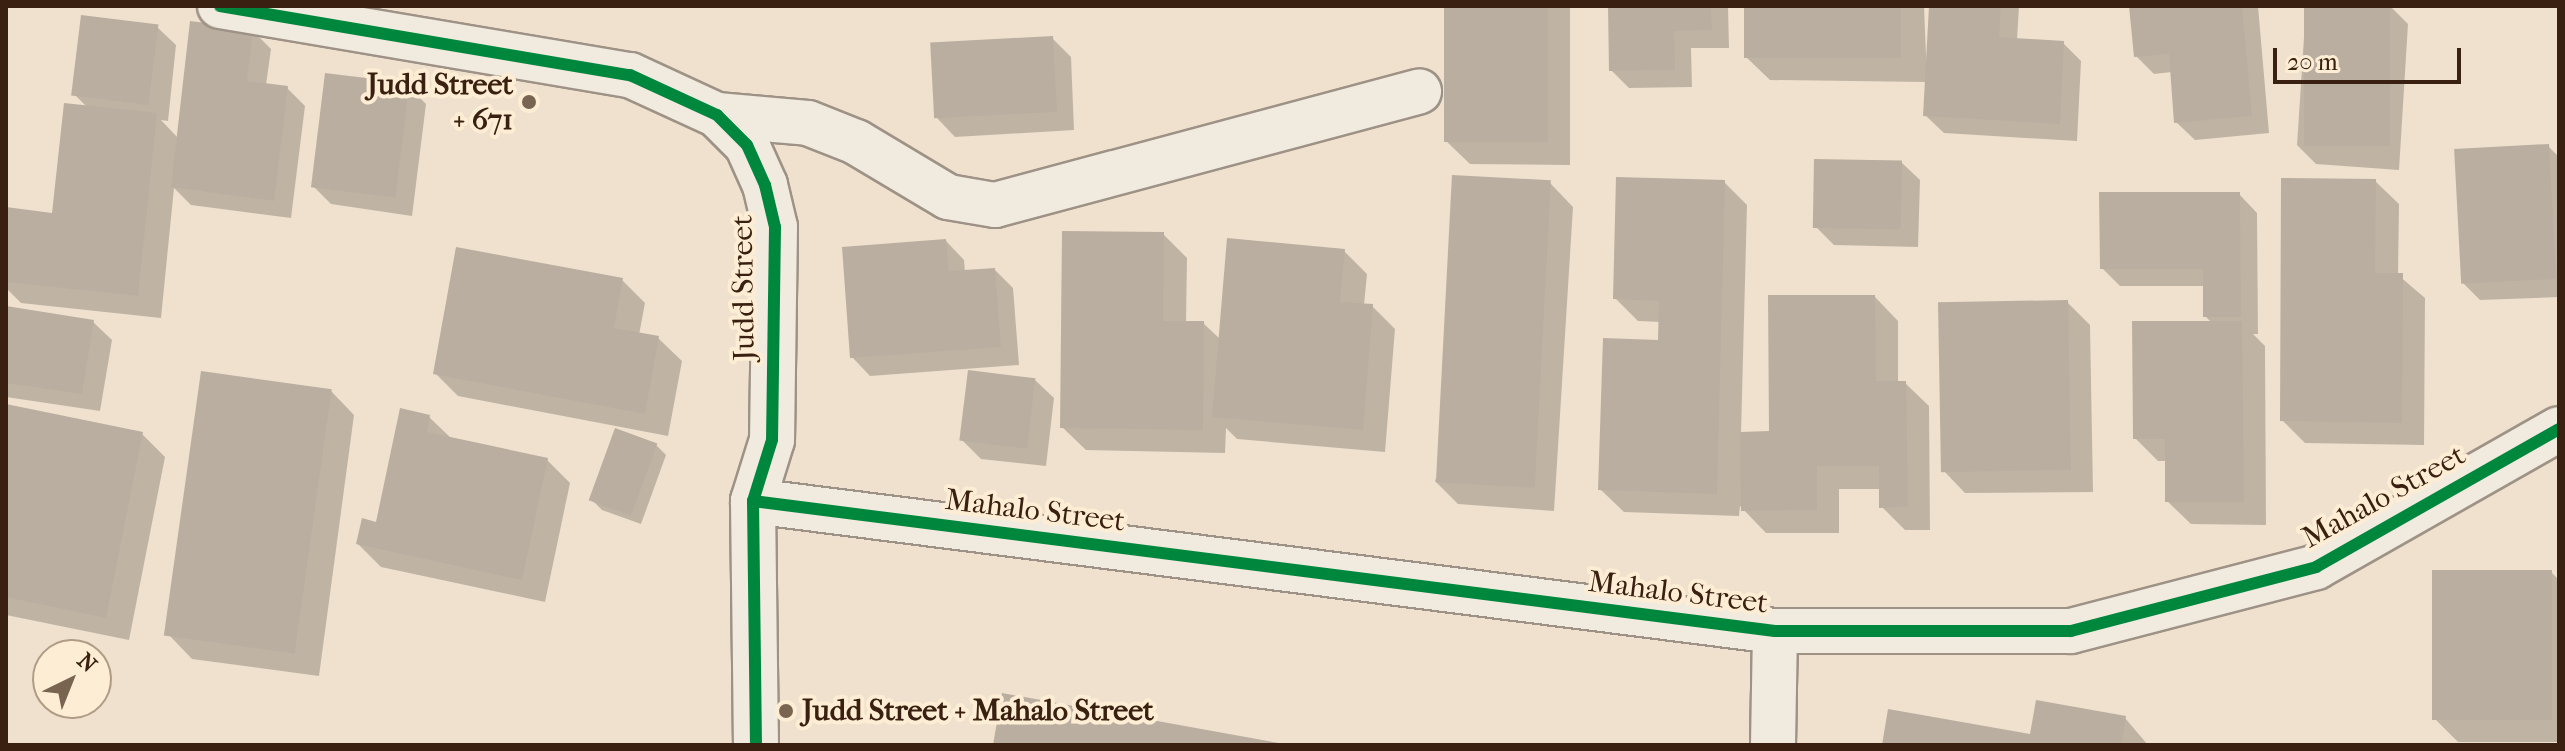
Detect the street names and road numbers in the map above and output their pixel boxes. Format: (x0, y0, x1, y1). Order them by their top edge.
street label: Judd Street (725, 215, 763, 361)
street label: Mahalo Street (2296, 437, 2472, 557)
street label: Mahalo Street (943, 482, 1127, 540)
street label: Mahalo Street (1586, 564, 1770, 622)

